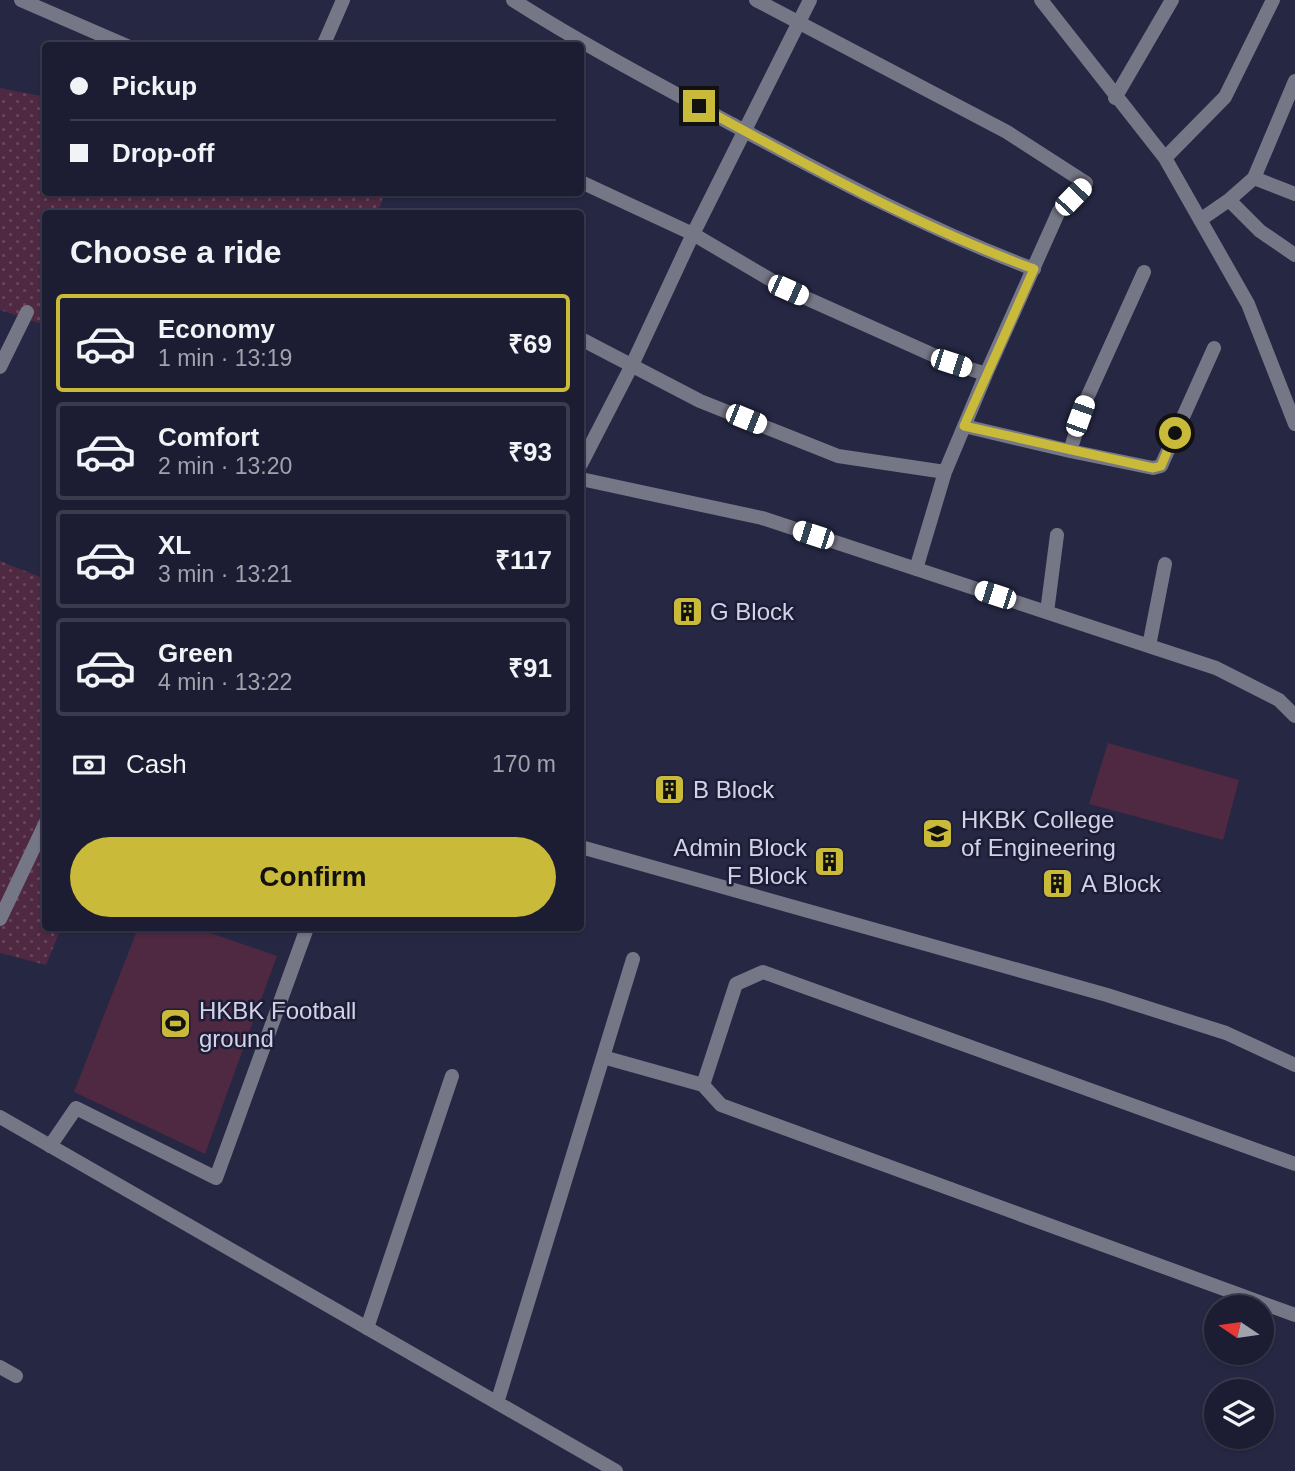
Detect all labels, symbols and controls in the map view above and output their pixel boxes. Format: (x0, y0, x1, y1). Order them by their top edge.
text: Pickup (112, 71, 197, 101)
route end (683, 90, 715, 122)
text: Drop-off (112, 138, 215, 168)
car (1051, 175, 1096, 219)
text: Choose a ride (70, 234, 282, 270)
car (765, 272, 812, 308)
icon: car (74, 312, 137, 375)
text: Economy (158, 314, 275, 344)
text: ₹69 (508, 329, 552, 359)
text: 1 min · 13:19 (158, 345, 292, 371)
car (928, 347, 975, 379)
car (1063, 393, 1098, 439)
car (723, 401, 770, 437)
route start (1159, 417, 1191, 449)
icon: car (74, 420, 137, 483)
text: Comfort (158, 422, 259, 452)
text: ₹93 (508, 437, 552, 467)
text: 2 min · 13:20 (158, 453, 292, 479)
car (790, 519, 837, 551)
icon: car (74, 528, 137, 591)
text: XL (158, 530, 191, 560)
text: ₹117 (495, 545, 552, 575)
text: 3 min · 13:21 (158, 561, 292, 587)
car (972, 579, 1019, 611)
building icon: G Block (670, 594, 704, 628)
place label: G Block (710, 598, 795, 625)
icon: car (74, 636, 137, 699)
text: Green (158, 638, 233, 668)
text: ₹91 (508, 653, 552, 683)
text: 4 min · 13:22 (158, 669, 292, 695)
icon: cash (70, 746, 108, 784)
text: Cash (126, 749, 187, 779)
text: 170 m (492, 751, 556, 777)
building icon: B Block (653, 772, 687, 806)
place label: B Block (693, 776, 775, 803)
place label: HKBK College of Engineering (961, 806, 1116, 861)
school or university icon: HKBK College of Engineering (921, 816, 955, 850)
place label: Admin Block F Block (674, 834, 808, 889)
button: Confirm (70, 837, 556, 917)
building icon: Admin Block F Block (813, 844, 847, 878)
building icon: A Block (1041, 866, 1075, 900)
place label: A Block (1081, 870, 1162, 897)
place label: HKBK Football ground (199, 997, 356, 1052)
sports icon: HKBK Football ground (159, 1007, 193, 1041)
north arrow (1204, 1295, 1274, 1365)
map controls (1204, 1295, 1274, 1449)
button: layers (1204, 1379, 1274, 1449)

